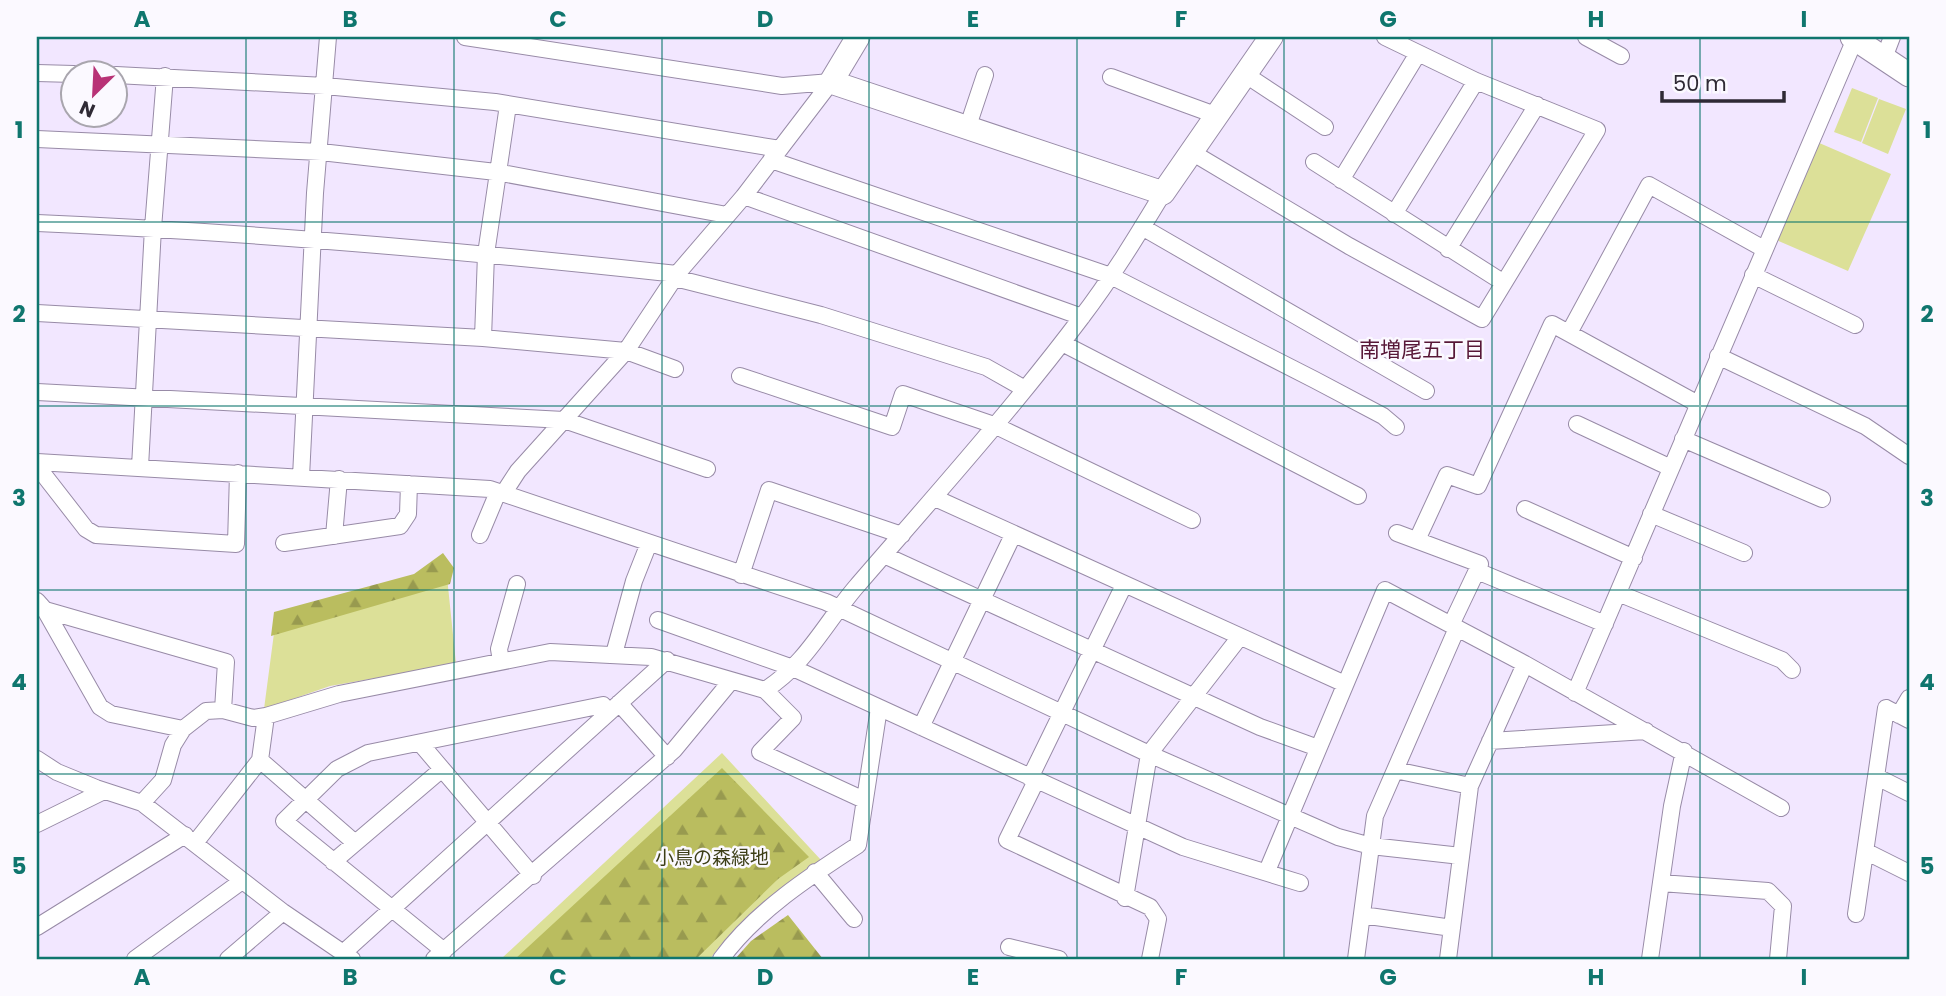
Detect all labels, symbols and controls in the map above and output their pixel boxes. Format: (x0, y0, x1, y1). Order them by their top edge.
text: A (134, 3, 151, 35)
text: B (342, 3, 358, 35)
text: C (549, 3, 567, 35)
text: D (757, 3, 773, 35)
text: E (967, 3, 979, 35)
text: F (1175, 3, 1187, 35)
text: G (1379, 3, 1397, 35)
text: H (1588, 3, 1604, 35)
text: I (1801, 3, 1807, 35)
north arrow (60, 60, 130, 130)
scale bar (1662, 60, 1785, 104)
text: 50 m (1673, 69, 1727, 98)
text: N (75, 94, 99, 124)
text: 1 (15, 114, 23, 146)
text: 1 (1923, 114, 1931, 146)
text: 2 (12, 298, 26, 330)
text: 2 (1920, 298, 1934, 330)
district label: 南増尾五丁目 (1359, 335, 1485, 364)
text: 3 (12, 482, 26, 514)
text: 3 (1920, 482, 1934, 514)
text: 4 (11, 666, 27, 698)
text: 4 (1919, 666, 1935, 698)
park label: 小鳥の森緑地 (655, 844, 769, 871)
text: 5 (12, 850, 26, 882)
text: 5 (1920, 850, 1934, 882)
text: A (134, 961, 151, 993)
text: B (342, 961, 358, 993)
text: C (549, 961, 567, 993)
text: D (757, 961, 773, 993)
text: E (967, 961, 979, 993)
text: F (1175, 961, 1187, 993)
text: G (1379, 961, 1397, 993)
text: H (1588, 961, 1604, 993)
text: I (1801, 961, 1807, 993)

